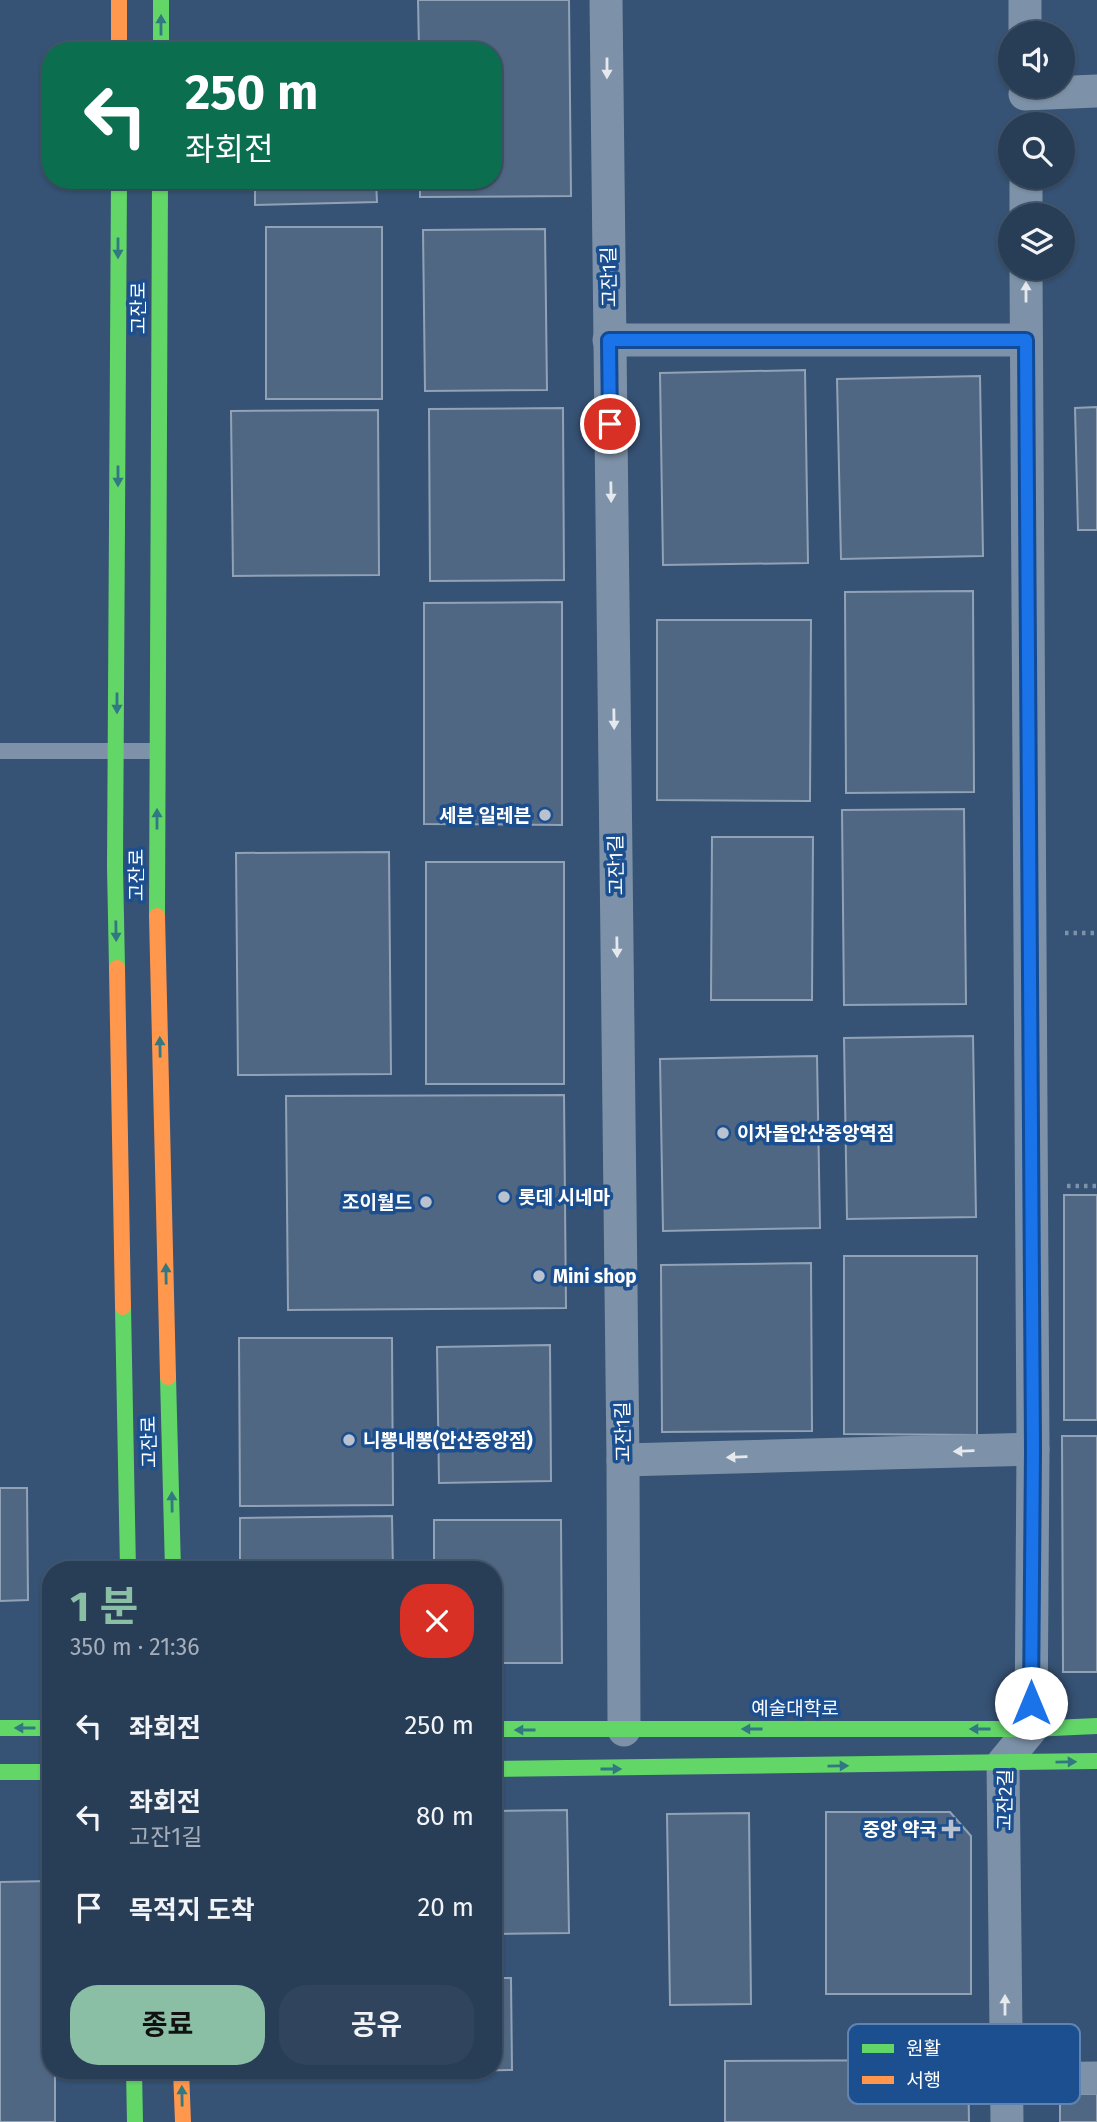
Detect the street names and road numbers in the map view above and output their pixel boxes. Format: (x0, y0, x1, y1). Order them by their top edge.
street label: 고잔1길 (597, 246, 621, 308)
street label: 고잔로 (127, 282, 150, 334)
street label: 고잔1길 (604, 834, 628, 896)
street label: 고잔로 (125, 849, 148, 901)
street label: 고잔1길 (611, 1401, 635, 1463)
street label: 고잔로 (137, 1416, 161, 1468)
street label: 예술대학로 (751, 1697, 839, 1720)
street label: 고잔2길 (993, 1769, 1017, 1831)

